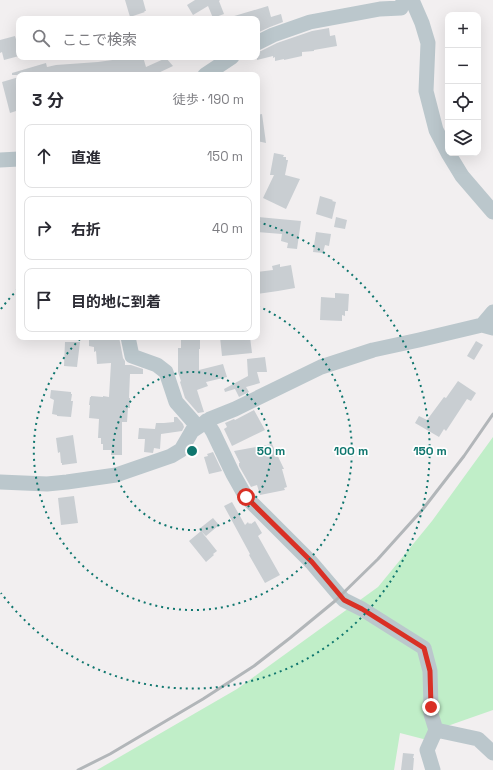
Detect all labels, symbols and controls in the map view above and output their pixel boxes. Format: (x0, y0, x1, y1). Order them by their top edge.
map controls (445, 12, 481, 156)
button: + (445, 12, 481, 48)
search box (16, 16, 260, 60)
icon: search (30, 27, 52, 49)
text: ここで検索 (62, 30, 137, 49)
button: − (445, 48, 481, 84)
button: locate (445, 84, 481, 120)
text: 3 分 (32, 89, 64, 111)
text: 徒歩 · 190 m (173, 91, 244, 108)
button: layers (445, 120, 481, 156)
icon: ahead (33, 145, 55, 167)
text: 直進 (71, 148, 101, 167)
text: 150 m (207, 148, 243, 165)
icon: right (33, 217, 55, 239)
text: 右折 (71, 220, 101, 239)
text: 40 m (212, 220, 243, 237)
icon: arrive (33, 289, 55, 311)
text: 目的地に到着 (71, 292, 161, 311)
text: 50 m (257, 443, 285, 459)
text: 100 m (334, 443, 368, 459)
text: 150 m (413, 443, 447, 459)
centre of rings (185, 444, 199, 458)
route start (237, 488, 255, 506)
route end (422, 698, 440, 716)

